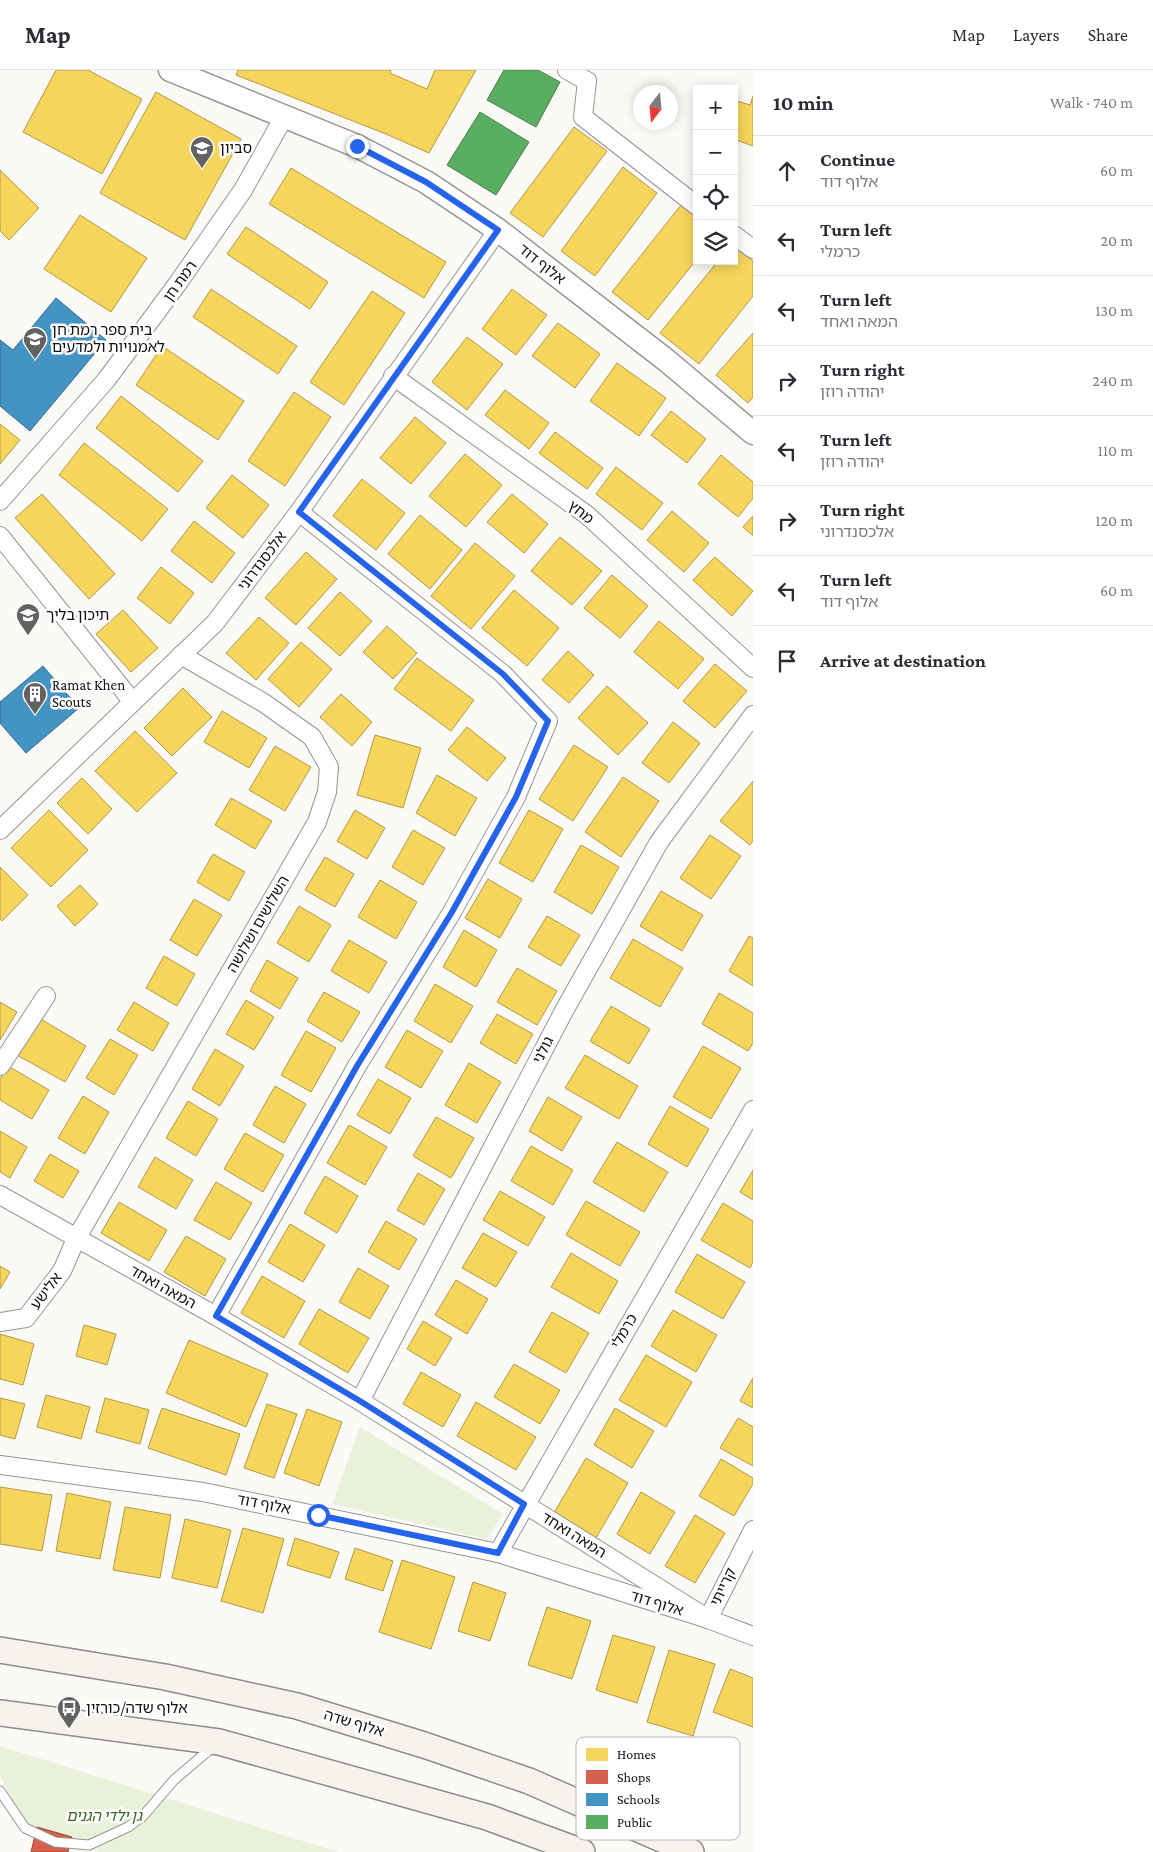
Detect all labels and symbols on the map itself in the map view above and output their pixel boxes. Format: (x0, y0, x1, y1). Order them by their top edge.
north arrow (633, 85, 678, 130)
school or university icon: סביון (189, 135, 215, 169)
route end (346, 135, 369, 158)
place label: סביון (220, 140, 252, 156)
street label: אלוף דוד (516, 241, 568, 287)
street label: רמת חן (160, 258, 200, 304)
place label: בית ספר רמת חן לאמנויות ולמדעים (52, 322, 165, 355)
school or university icon: בית ספר רמת חן לאמנויות ולמדעים (22, 326, 48, 360)
street label: מחץ (565, 497, 597, 527)
street label: אלכסנדרוני (235, 528, 289, 594)
school or university icon: תיכון בליך (15, 602, 41, 636)
place label: תיכון בליך (46, 607, 109, 623)
place label: Ramat Khen Scouts (52, 677, 125, 710)
building icon: Ramat Khen Scouts (22, 681, 48, 715)
street label: השלושים ושלושה (224, 873, 292, 975)
street label: גולני (530, 1034, 557, 1066)
street label: המאה ואחד (127, 1262, 199, 1312)
street label: אלישע (27, 1270, 65, 1312)
street label: כרמלי (608, 1310, 640, 1351)
street label: אלוף דוד (236, 1491, 292, 1517)
route start (307, 1504, 330, 1527)
street label: המאה ואחד (539, 1509, 609, 1561)
street label: קרייתי (707, 1565, 739, 1609)
street label: אלוף דוד (629, 1587, 685, 1619)
bus stop icon: אלוף שדה/כורזין (56, 1695, 82, 1729)
place label: אלוף שדה/כורזין (86, 1700, 188, 1716)
street label: אלוף שדה (322, 1706, 386, 1740)
legend (576, 1737, 740, 1840)
text: Homes (617, 1746, 656, 1762)
text: Shops (617, 1769, 651, 1785)
text: Schools (617, 1791, 660, 1807)
park label: גן ילדי הגנים (66, 1808, 143, 1824)
text: Public (617, 1814, 652, 1830)

